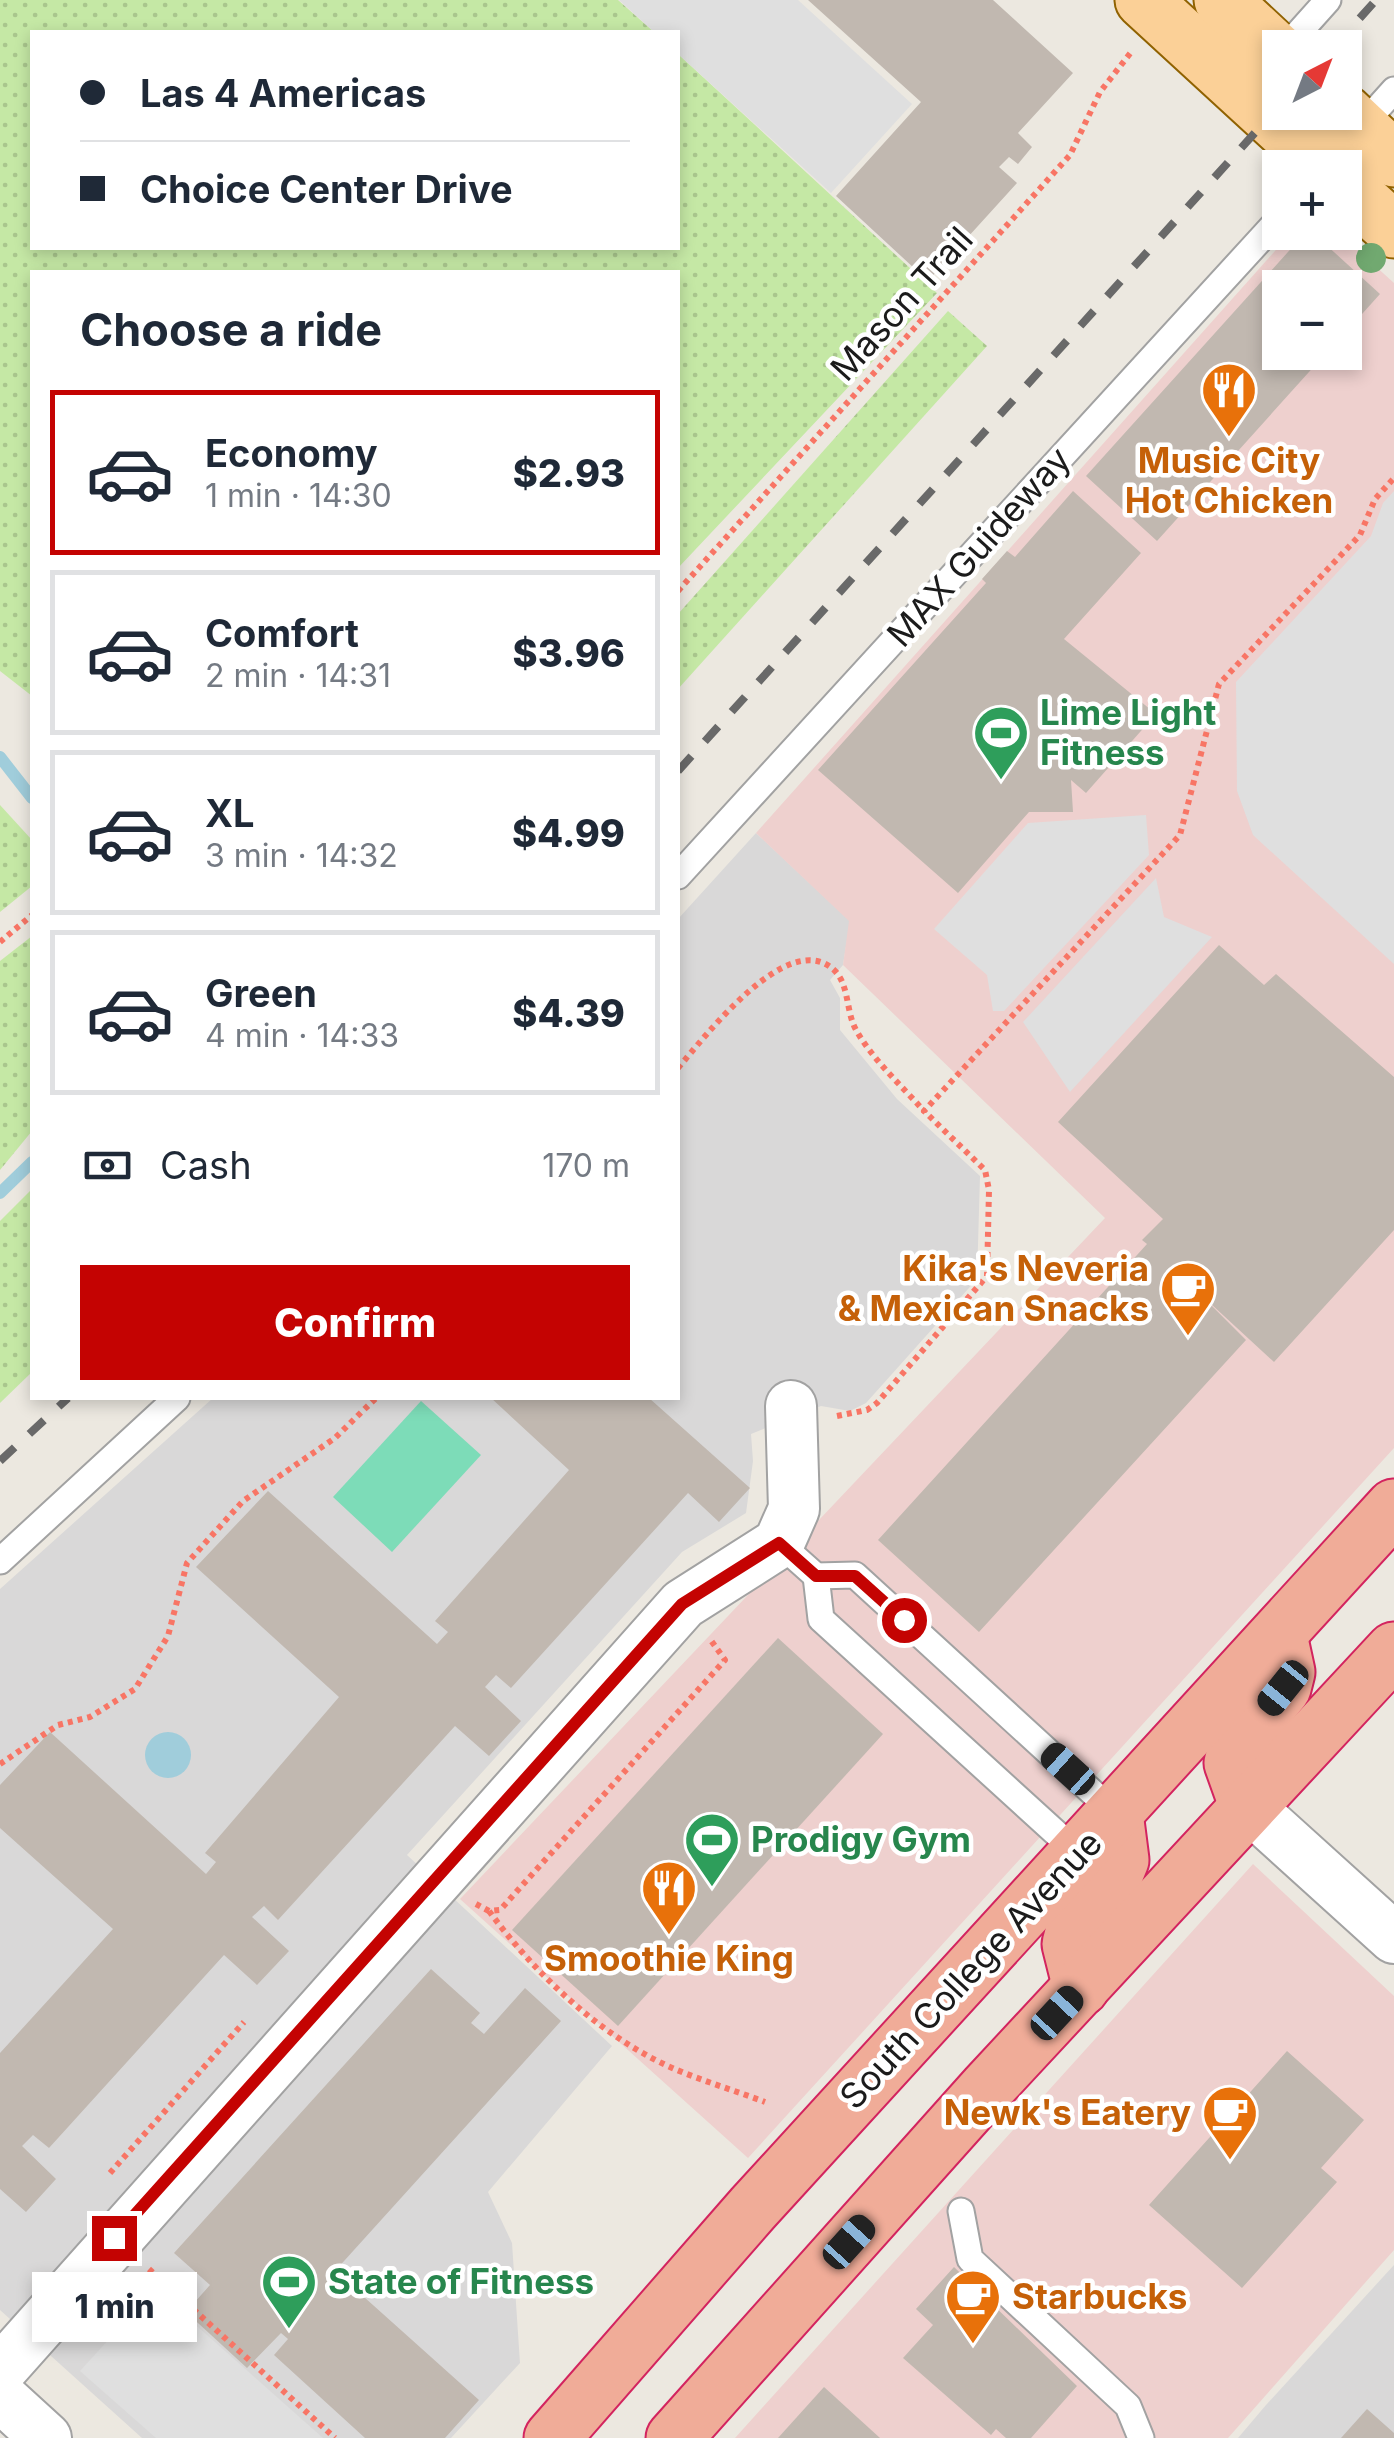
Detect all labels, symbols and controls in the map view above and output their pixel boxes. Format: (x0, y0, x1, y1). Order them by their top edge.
north arrow (1262, 30, 1362, 130)
map controls (1262, 30, 1362, 370)
text: Las 4 Americas (140, 70, 426, 116)
button: + (1262, 150, 1362, 250)
text: Choice Center Drive (140, 166, 513, 212)
street label: Mason Trail (822, 218, 981, 389)
button: − (1262, 270, 1362, 370)
text: Choose a ride (80, 302, 382, 357)
restaurant icon: Music City Hot Chicken (1199, 360, 1259, 439)
icon: car (85, 428, 175, 518)
text: Economy (205, 430, 378, 476)
street label: MAX Guideway (878, 438, 1079, 655)
place label: Music City Hot Chicken (1125, 439, 1333, 521)
text: $2.93 (513, 450, 625, 496)
text: 1 min · 14:30 (205, 476, 392, 515)
icon: car (85, 608, 175, 698)
text: Comfort (205, 610, 359, 656)
text: $3.96 (513, 630, 625, 676)
text: 2 min · 14:31 (205, 656, 391, 695)
place label: Lime Light Fitness (1040, 691, 1217, 773)
sports icon: Lime Light Fitness (971, 703, 1031, 782)
icon: car (85, 788, 175, 878)
text: XL (205, 790, 255, 836)
text: $4.99 (512, 810, 625, 856)
text: 3 min · 14:32 (205, 836, 398, 875)
icon: car (85, 968, 175, 1058)
text: Green (205, 970, 317, 1016)
text: $4.39 (512, 990, 625, 1036)
text: 4 min · 14:33 (205, 1016, 399, 1055)
icon: cash (80, 1138, 135, 1193)
text: Cash (160, 1142, 252, 1188)
text: 170 m (542, 1146, 630, 1185)
place label: Kika's Neveria & Mexican Snacks (838, 1247, 1149, 1329)
cafe icon: Kika's Neveria & Mexican Snacks (1158, 1259, 1218, 1338)
button: Confirm (80, 1265, 630, 1380)
route start (882, 1598, 927, 1643)
car (1252, 1655, 1314, 1721)
car (1036, 1738, 1100, 1800)
sports icon: Prodigy Gym (682, 1810, 742, 1889)
place label: Prodigy Gym (751, 1818, 971, 1860)
street label: South College Avenue (831, 1822, 1110, 2117)
restaurant icon: Smoothie King (639, 1858, 699, 1937)
place label: Smoothie King (544, 1937, 794, 1979)
car (1026, 1981, 1088, 2045)
cafe icon: Newk's Eatery (1200, 2083, 1260, 2162)
place label: Newk's Eatery (944, 2091, 1191, 2133)
car (818, 2210, 880, 2274)
route end (92, 2216, 137, 2261)
sports icon: State of Fitness (259, 2252, 319, 2331)
place label: State of Fitness (328, 2260, 594, 2302)
cafe icon: Starbucks (943, 2267, 1003, 2346)
callout: 1 min (32, 2273, 196, 2343)
place label: Starbucks (1012, 2275, 1187, 2317)
text: 1 min (74, 2287, 155, 2326)

